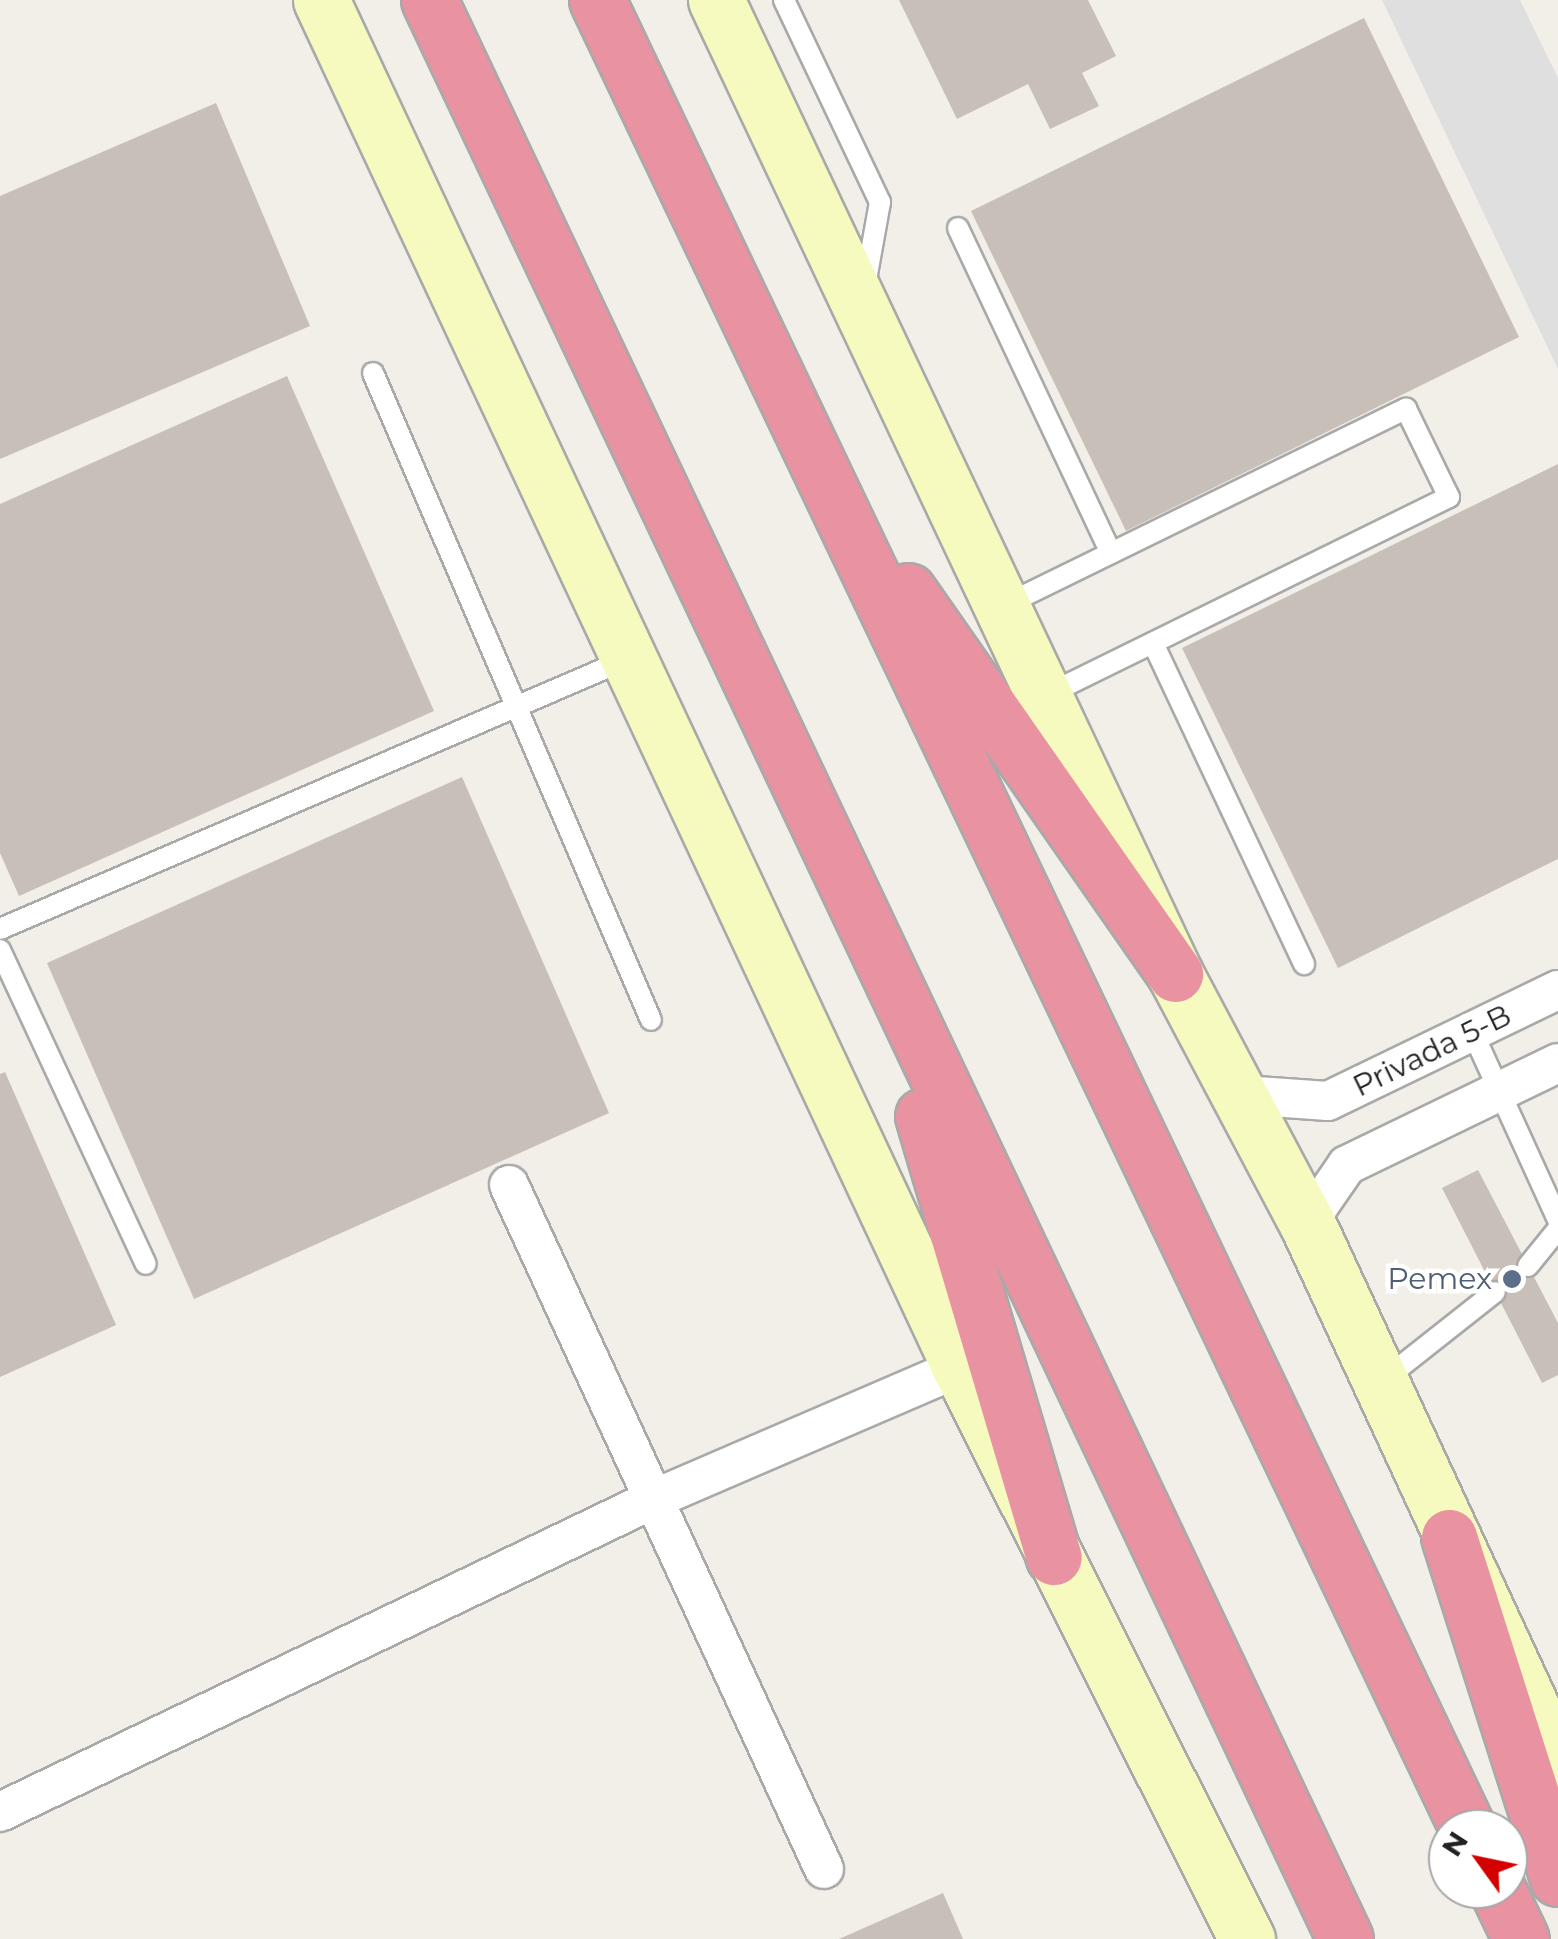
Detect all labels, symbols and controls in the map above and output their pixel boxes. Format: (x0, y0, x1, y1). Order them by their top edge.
street label: Privada 5-B (1347, 997, 1517, 1105)
place label: Pemex (1387, 1261, 1492, 1297)
marker: Pemex (1501, 1268, 1523, 1290)
north arrow (1428, 1809, 1528, 1909)
text: N (1434, 1825, 1475, 1862)

